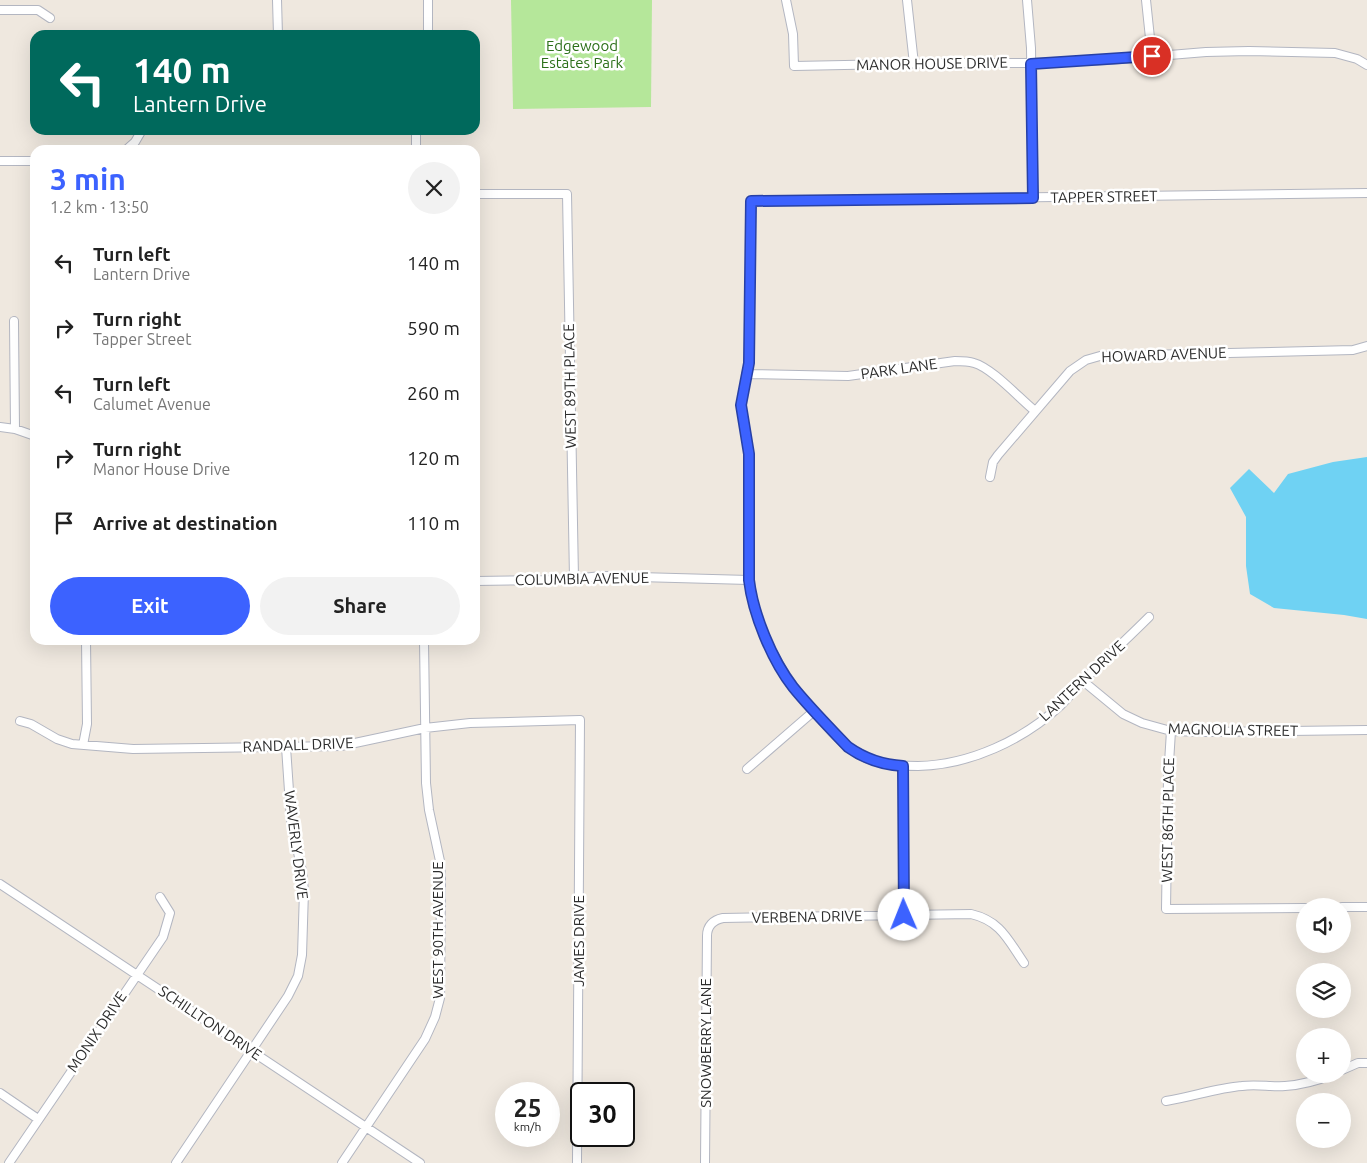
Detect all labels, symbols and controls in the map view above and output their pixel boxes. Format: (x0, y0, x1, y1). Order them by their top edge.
pin (1131, 35, 1173, 77)
park label: Edgewood Estates Park (541, 37, 624, 71)
icon: arrive (1138, 42, 1166, 70)
icon: left (50, 50, 115, 115)
text: 140 m (133, 50, 231, 90)
street label: MANOR HOUSE DRIVE (856, 54, 1008, 73)
text: Lantern Drive (133, 91, 267, 116)
text: 3 min (50, 162, 126, 196)
button: close (408, 162, 460, 214)
street label: TAPPER STREET (1050, 187, 1158, 206)
text: 1.2 km · 13:50 (50, 198, 149, 216)
text: Turn left (93, 243, 171, 265)
icon: left (50, 249, 78, 277)
text: 140 m (407, 252, 460, 274)
text: Lantern Drive (93, 265, 190, 283)
text: Turn right (93, 308, 181, 330)
icon: right (50, 314, 78, 342)
text: 590 m (407, 317, 460, 339)
street label: WEST 89TH PLACE (560, 323, 579, 449)
text: Tapper Street (93, 330, 191, 348)
street label: HOWARD AVENUE (1101, 344, 1227, 365)
street label: PARK LANE (860, 355, 938, 382)
text: Turn left (93, 373, 171, 395)
icon: left (50, 379, 78, 407)
text: 260 m (407, 382, 460, 404)
text: Calumet Avenue (93, 395, 211, 413)
text: Turn right (93, 438, 181, 460)
icon: right (50, 444, 78, 472)
text: 120 m (407, 447, 460, 469)
text: Manor House Drive (93, 460, 230, 478)
icon: arrive (50, 509, 78, 537)
text: Arrive at destination (93, 512, 278, 534)
text: 110 m (407, 512, 460, 534)
street label: COLUMBIA AVENUE (515, 569, 649, 588)
button: Exit (50, 577, 250, 635)
button: Share (260, 577, 460, 635)
street label: LANTERN DRIVE (1035, 637, 1128, 725)
street label: MAGNOLIA STREET (1168, 720, 1299, 739)
street label: RANDALL DRIVE (242, 734, 354, 755)
street label: WEST 86TH PLACE (1158, 757, 1177, 883)
street label: WAVERLY DRIVE (281, 789, 312, 901)
street label: WEST 90TH AVENUE (429, 861, 446, 999)
position arrow (877, 888, 929, 940)
street label: JAMES DRIVE (570, 895, 587, 987)
map controls (1296, 898, 1351, 1148)
button: sound (1296, 898, 1351, 953)
street label: VERBENA DRIVE (751, 907, 863, 926)
button: layers (1296, 963, 1351, 1018)
street label: SNOWBERRY LANE (697, 978, 714, 1108)
street label: SCHILLTON DRIVE (155, 982, 265, 1063)
street label: MONIX DRIVE (63, 988, 130, 1075)
button: + (1296, 1028, 1351, 1083)
speed limit sign: 30 (570, 1082, 635, 1147)
button: − (1296, 1093, 1351, 1148)
text: 25 (513, 1094, 542, 1122)
text: km/h (514, 1120, 541, 1133)

